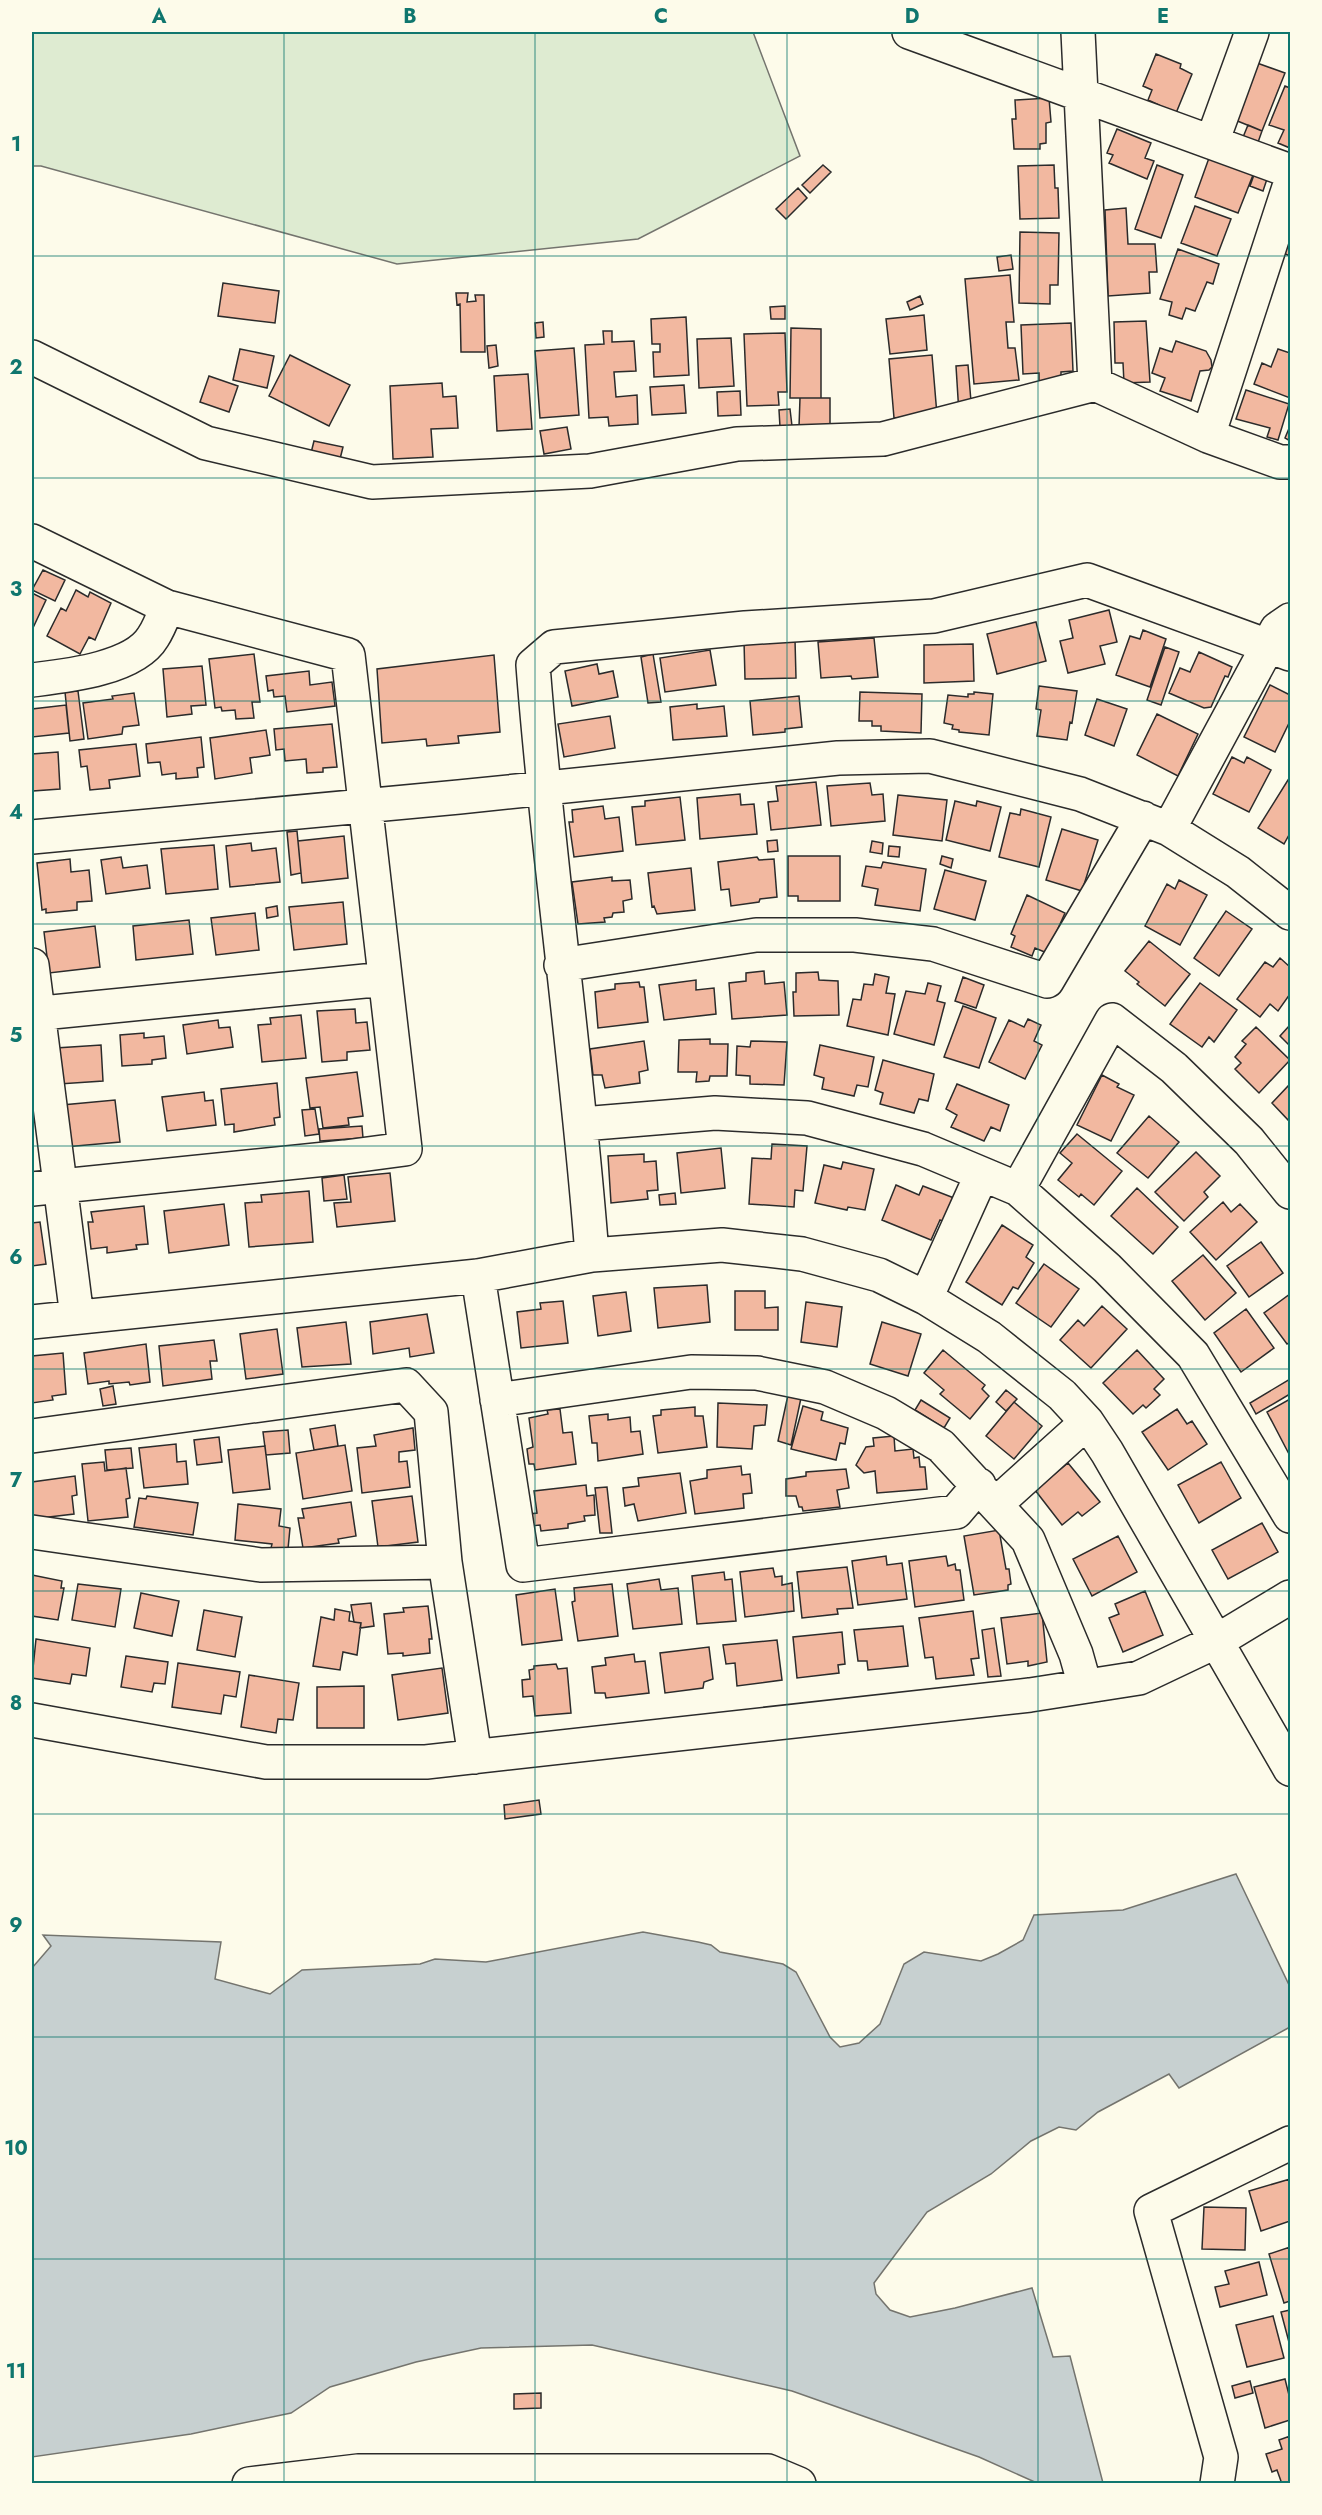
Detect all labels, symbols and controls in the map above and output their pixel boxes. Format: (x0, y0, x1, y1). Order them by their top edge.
text: A (151, 2, 167, 31)
text: B (403, 2, 417, 31)
text: C (654, 2, 668, 31)
text: D (905, 2, 919, 31)
text: E (1157, 2, 1169, 31)
text: 1 (11, 130, 21, 159)
text: 2 (9, 353, 23, 382)
text: 3 (10, 575, 22, 604)
text: 4 (9, 798, 23, 827)
text: 5 (10, 1021, 23, 1050)
text: 6 (9, 1243, 23, 1272)
text: 7 (10, 1466, 23, 1495)
text: 8 (10, 1689, 22, 1718)
text: 9 (9, 1911, 23, 1940)
text: 10 (4, 2134, 28, 2163)
text: 11 (6, 2357, 26, 2386)

